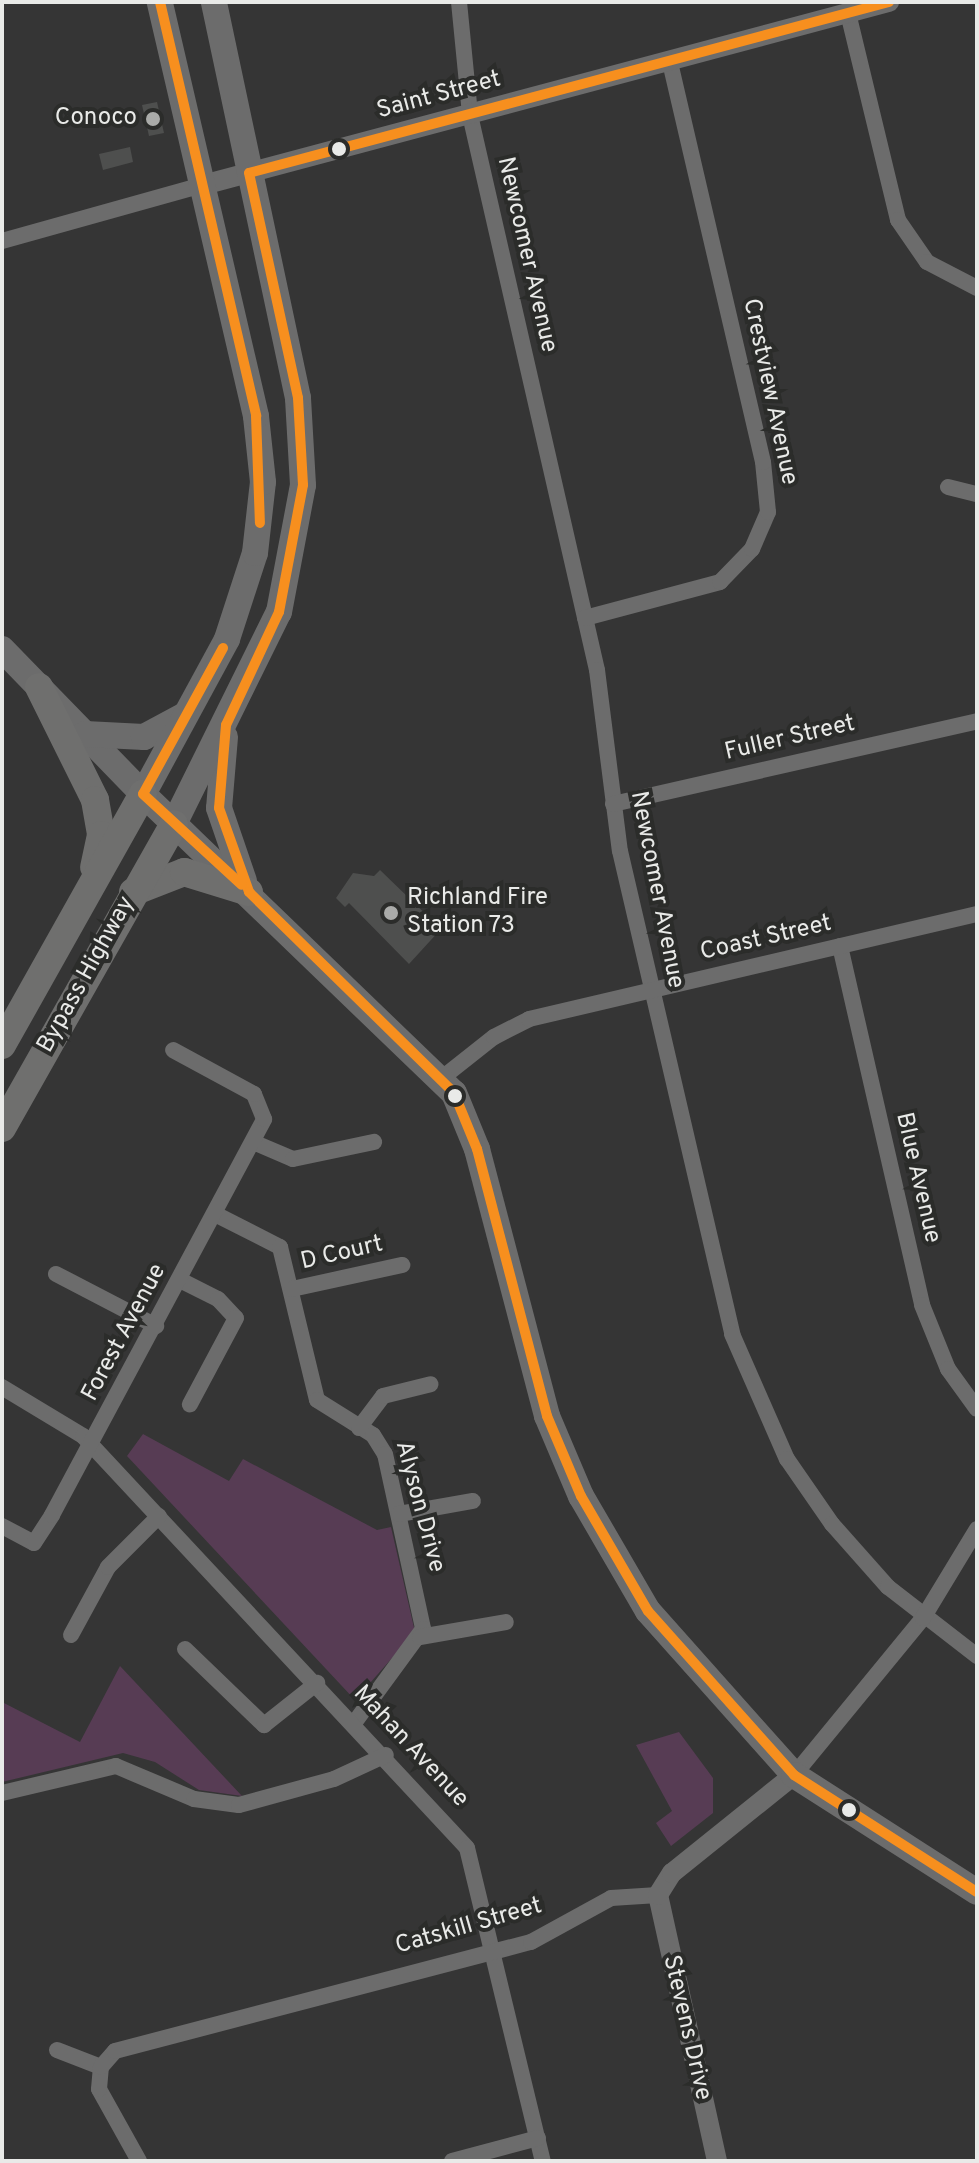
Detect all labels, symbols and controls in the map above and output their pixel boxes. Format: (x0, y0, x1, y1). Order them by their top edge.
street label: Saint Street (374, 66, 504, 126)
place label: Conoco (55, 105, 137, 133)
marker: Conoco (144, 110, 162, 128)
unlabelled marker (331, 141, 347, 157)
street label: Newcomer Avenue (489, 154, 563, 356)
street label: Crestview Avenue (735, 296, 803, 488)
street label: Fuller Street (722, 710, 858, 768)
street label: Newcomer Avenue (623, 789, 689, 991)
place label: Richland Fire Station 73 (407, 885, 548, 941)
street label: Bypass Highway (32, 892, 142, 1058)
marker: Richland Fire Station 73 (382, 904, 400, 922)
street label: Coast Street (698, 910, 834, 968)
unlabelled marker (447, 1088, 463, 1104)
street label: Blue Avenue (888, 1109, 946, 1247)
street label: D Court (298, 1231, 386, 1277)
street label: Forest Avenue (77, 1259, 173, 1407)
street label: Alyson Drive (388, 1438, 450, 1576)
street label: Mahan Avenue (346, 1680, 474, 1814)
unlabelled marker (841, 1802, 857, 1818)
street label: Catskill Street (392, 1892, 546, 1962)
street label: Stevens Drive (655, 1953, 717, 2103)

